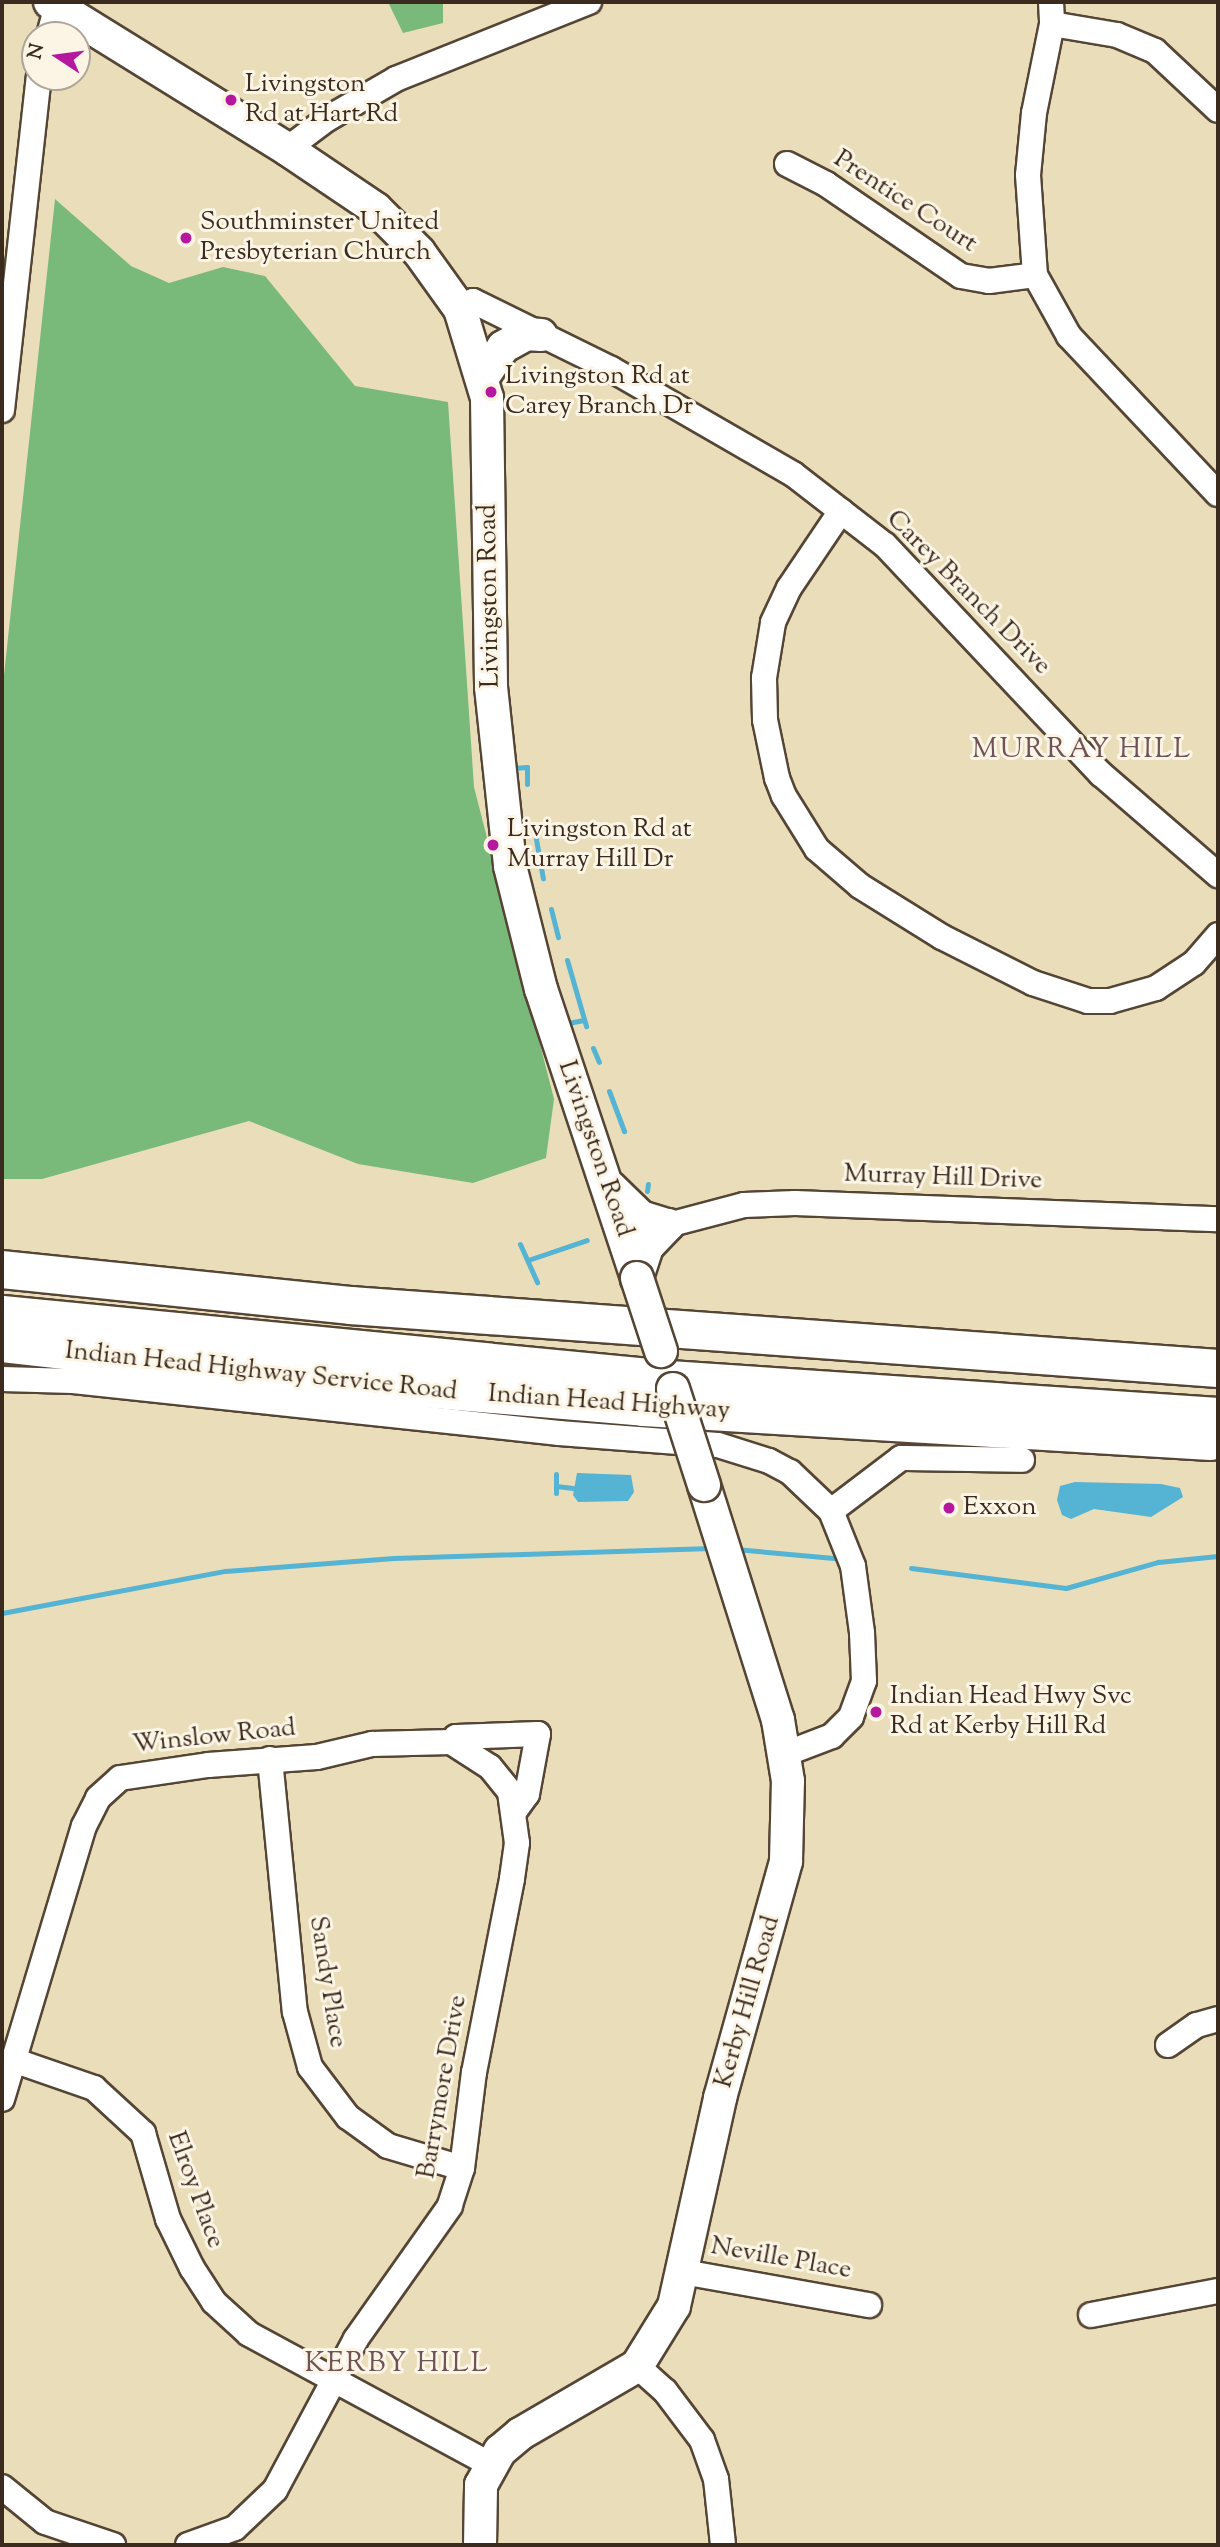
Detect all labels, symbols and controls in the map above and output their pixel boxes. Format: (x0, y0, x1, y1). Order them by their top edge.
north arrow (21, 21, 91, 91)
text: N (22, 41, 52, 62)
place label: Livingston Rd at Hart Rd (245, 69, 398, 130)
marker: Livingston Rd at Hart Rd (223, 92, 239, 108)
street label: Prentice Court (827, 144, 983, 260)
place label: Southminster United Presbyterian Church (200, 207, 439, 268)
marker: Southminster United Presbyterian Church (178, 230, 194, 246)
place label: Livingston Rd at Carey Branch Dr (505, 361, 693, 422)
marker: Livingston Rd at Carey Branch Dr (483, 384, 499, 400)
street label: Livingston Road (473, 504, 507, 688)
street label: Carey Branch Drive (879, 504, 1057, 682)
district label: MURRAY HILL (973, 733, 1191, 767)
place label: Livingston Rd at Murray Hill Dr (507, 814, 692, 876)
marker: Livingston Rd at Murray Hill Dr (485, 837, 501, 853)
street label: Livingston Road (550, 1057, 640, 1241)
street label: Murray Hill Drive (843, 1159, 1043, 1197)
street label: Indian Head Highway Service Road (63, 1336, 459, 1408)
street label: Indian Head Highway (487, 1379, 731, 1427)
place label: Exxon (963, 1492, 1037, 1524)
marker: Exxon (941, 1500, 957, 1516)
place label: Indian Head Hwy Svc Rd at Kerby Hill Rd (890, 1681, 1132, 1742)
marker: Indian Head Hwy Svc Rd at Kerby Hill Rd (868, 1704, 884, 1720)
street label: Winslow Road (131, 1713, 297, 1761)
street label: Kerby Hill Road (709, 1912, 787, 2092)
street label: Sandy Place (301, 1914, 353, 2050)
street label: Barrymore Drive (411, 1993, 475, 2181)
street label: Elroy Place (160, 2127, 230, 2253)
street label: Neville Place (708, 2231, 854, 2287)
district label: KERBY HILL (306, 2347, 488, 2381)

